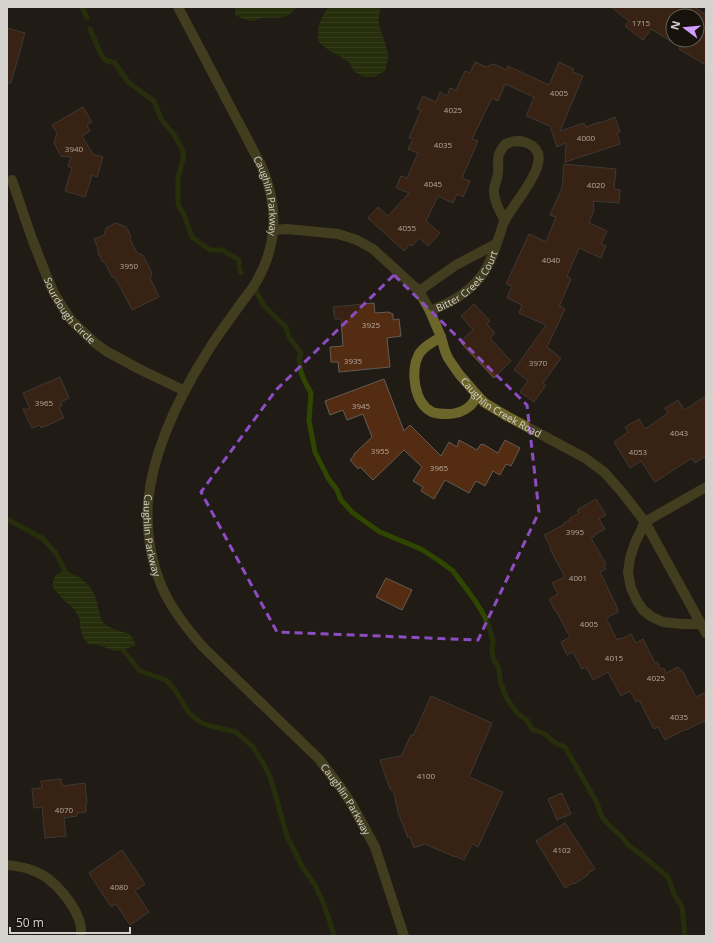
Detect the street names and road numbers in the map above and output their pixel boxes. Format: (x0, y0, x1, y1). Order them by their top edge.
street label: Caughlin Parkway (250, 153, 281, 238)
street label: Bitter Creek Court (434, 248, 501, 315)
street label: Sourdough Circle (41, 275, 99, 347)
street label: Caughlin Creek Road (458, 374, 544, 440)
street label: Caughlin Parkway (141, 493, 165, 579)
street label: Caughlin Parkway (318, 760, 375, 838)

